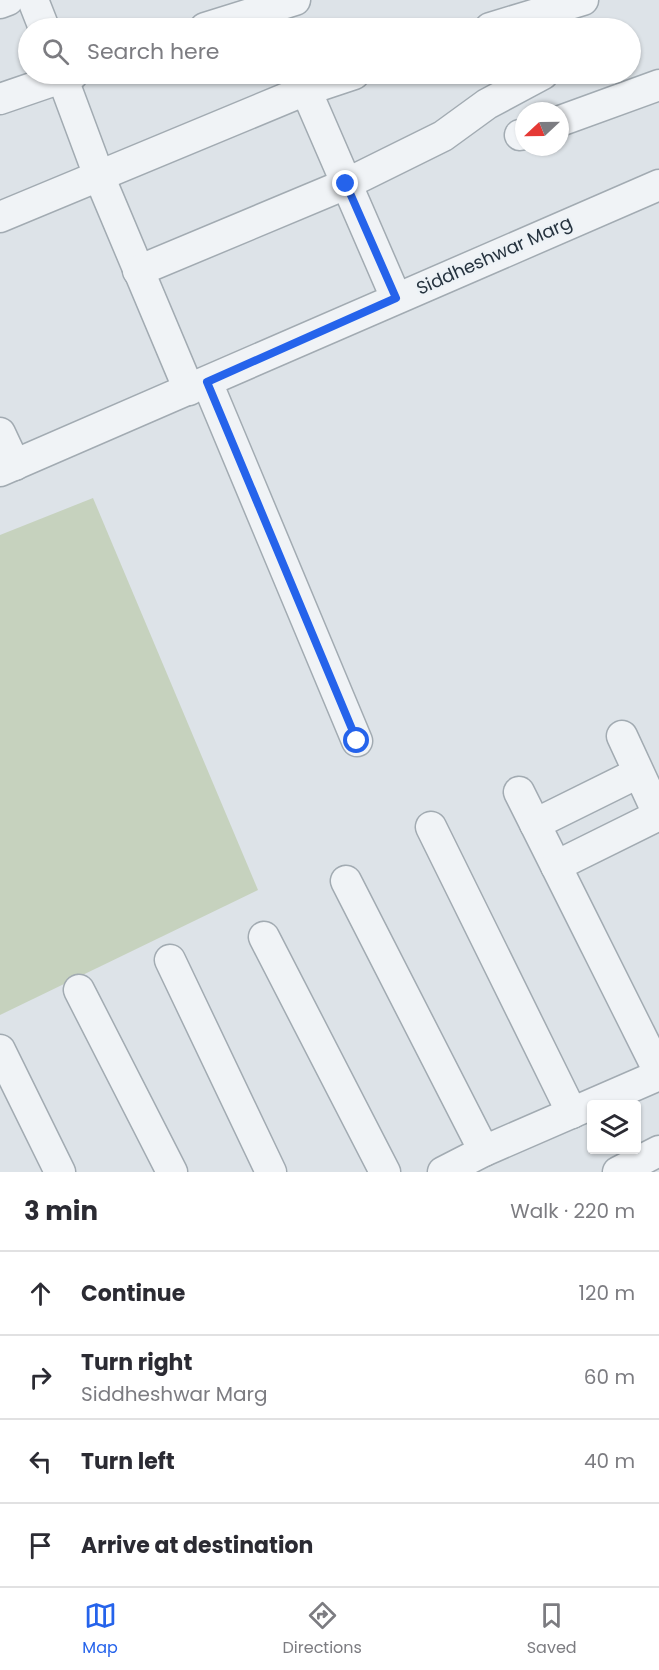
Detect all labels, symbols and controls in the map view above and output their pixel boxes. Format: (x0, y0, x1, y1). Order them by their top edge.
search box (18, 18, 641, 84)
icon: search (39, 35, 72, 68)
text: Search here (87, 36, 220, 67)
north arrow (515, 102, 569, 156)
route end (332, 170, 358, 196)
street label: Siddheshwar Marg (412, 209, 576, 301)
route start (343, 727, 369, 753)
map controls (587, 1100, 641, 1154)
button: layers (587, 1100, 641, 1154)
text: 3 min (24, 1193, 98, 1229)
text: Walk · 220 m (510, 1197, 635, 1225)
icon: ahead (24, 1277, 57, 1310)
text: Continue (81, 1278, 185, 1309)
text: 120 m (579, 1279, 635, 1307)
text: Turn right (81, 1347, 192, 1378)
icon: right (24, 1361, 57, 1394)
text: 60 m (584, 1363, 635, 1391)
text: Siddheshwar Marg (81, 1380, 268, 1408)
icon: left (24, 1445, 57, 1478)
text: Turn left (81, 1446, 175, 1477)
text: 40 m (584, 1447, 635, 1475)
icon: arrive (24, 1529, 57, 1562)
text: Arrive at destination (81, 1530, 313, 1561)
tab: Map (82, 1599, 118, 1660)
tab: Directions (283, 1599, 362, 1660)
tab: Saved (527, 1599, 577, 1660)

